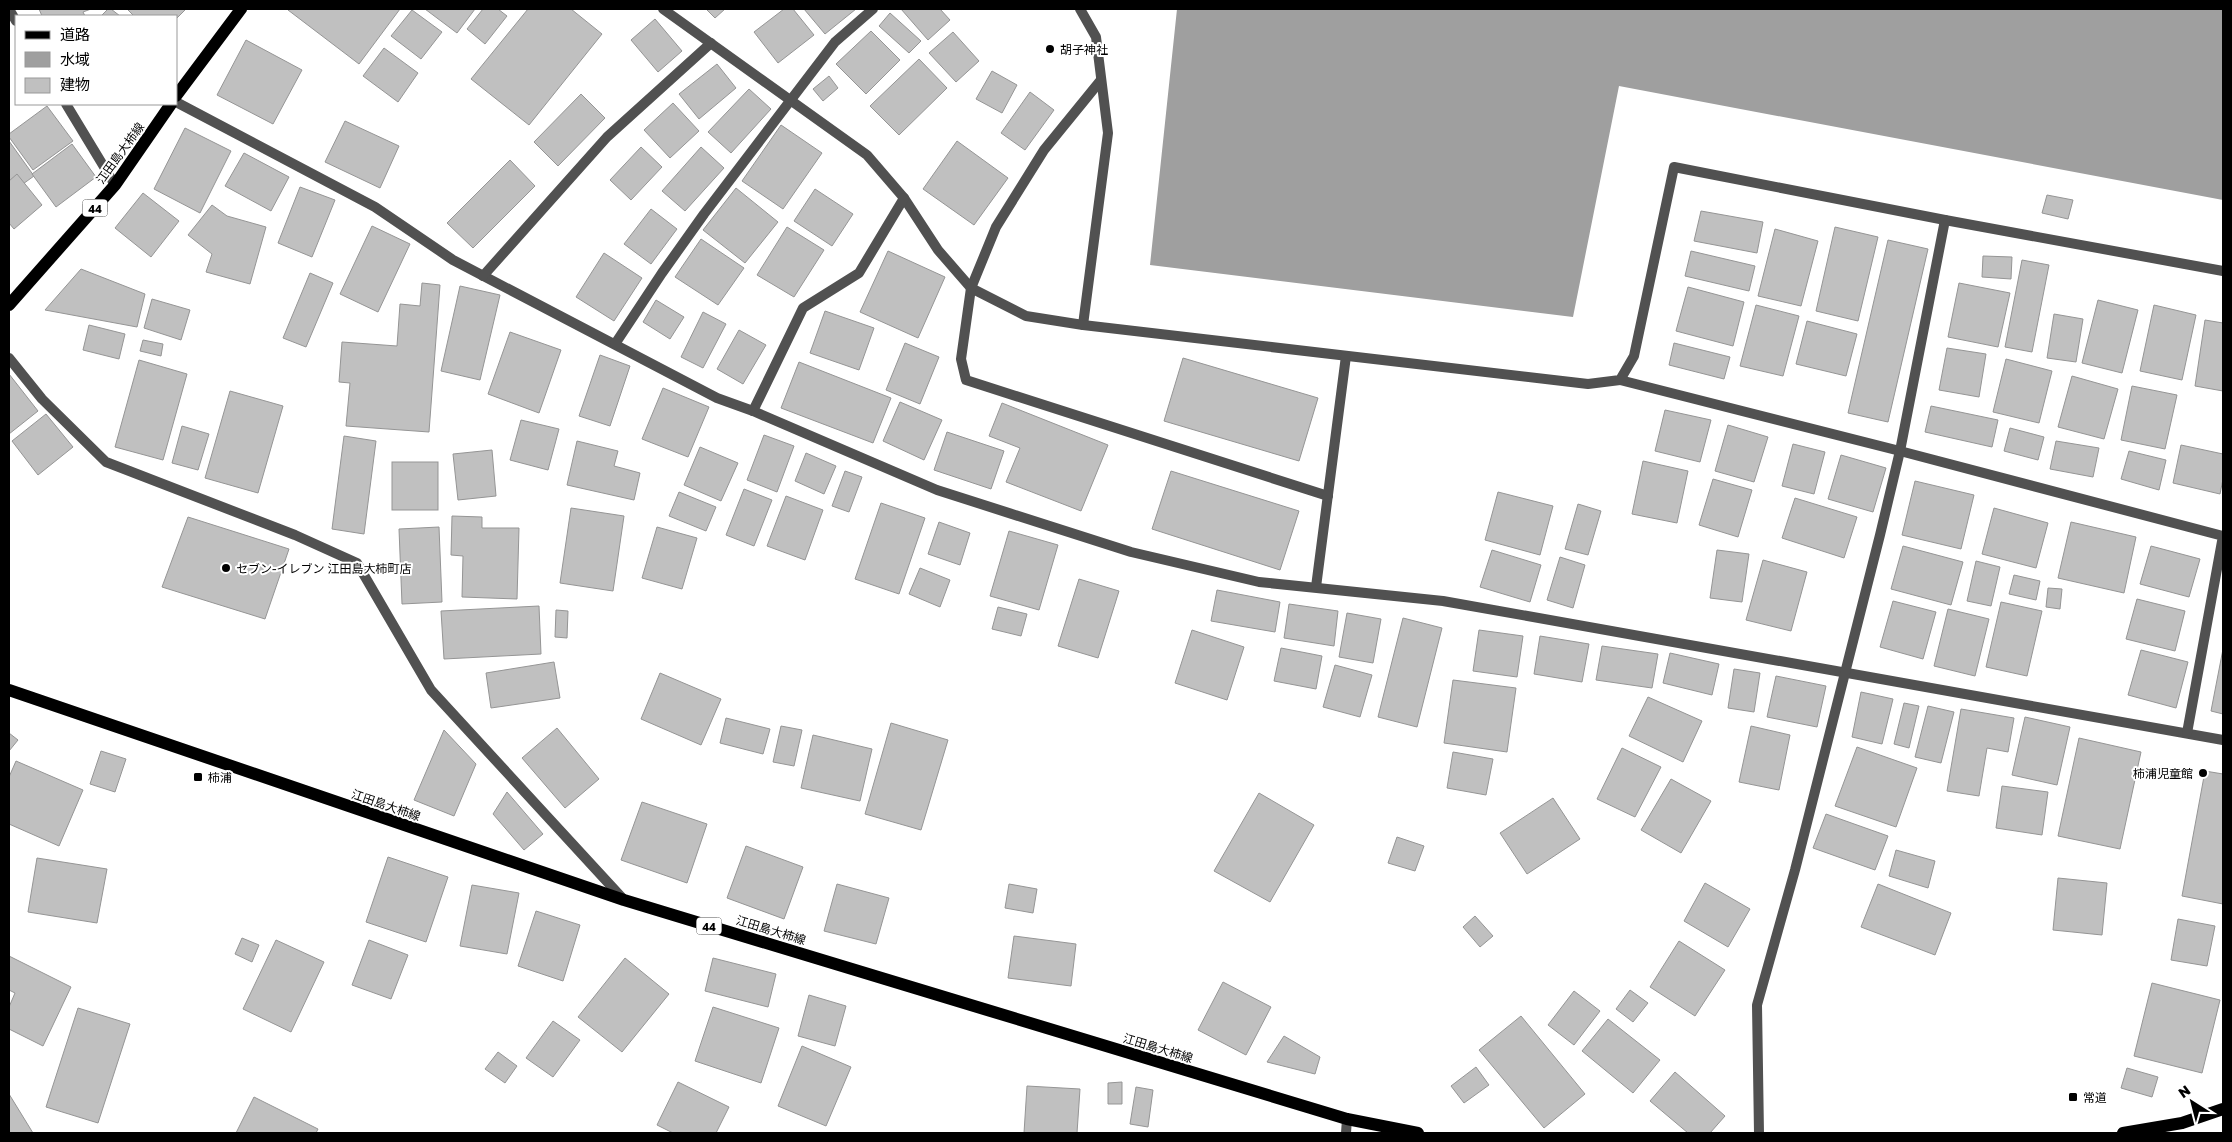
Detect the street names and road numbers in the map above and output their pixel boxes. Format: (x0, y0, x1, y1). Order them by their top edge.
street label: 江田島大柿線 (93, 119, 147, 187)
road number: 44 (82, 200, 108, 217)
street label: 江田島大柿線 (350, 786, 422, 824)
street label: 江田島大柿線 (734, 912, 808, 948)
road number: 44 (696, 918, 722, 934)
street label: 江田島大柿線 (1121, 1030, 1195, 1066)

